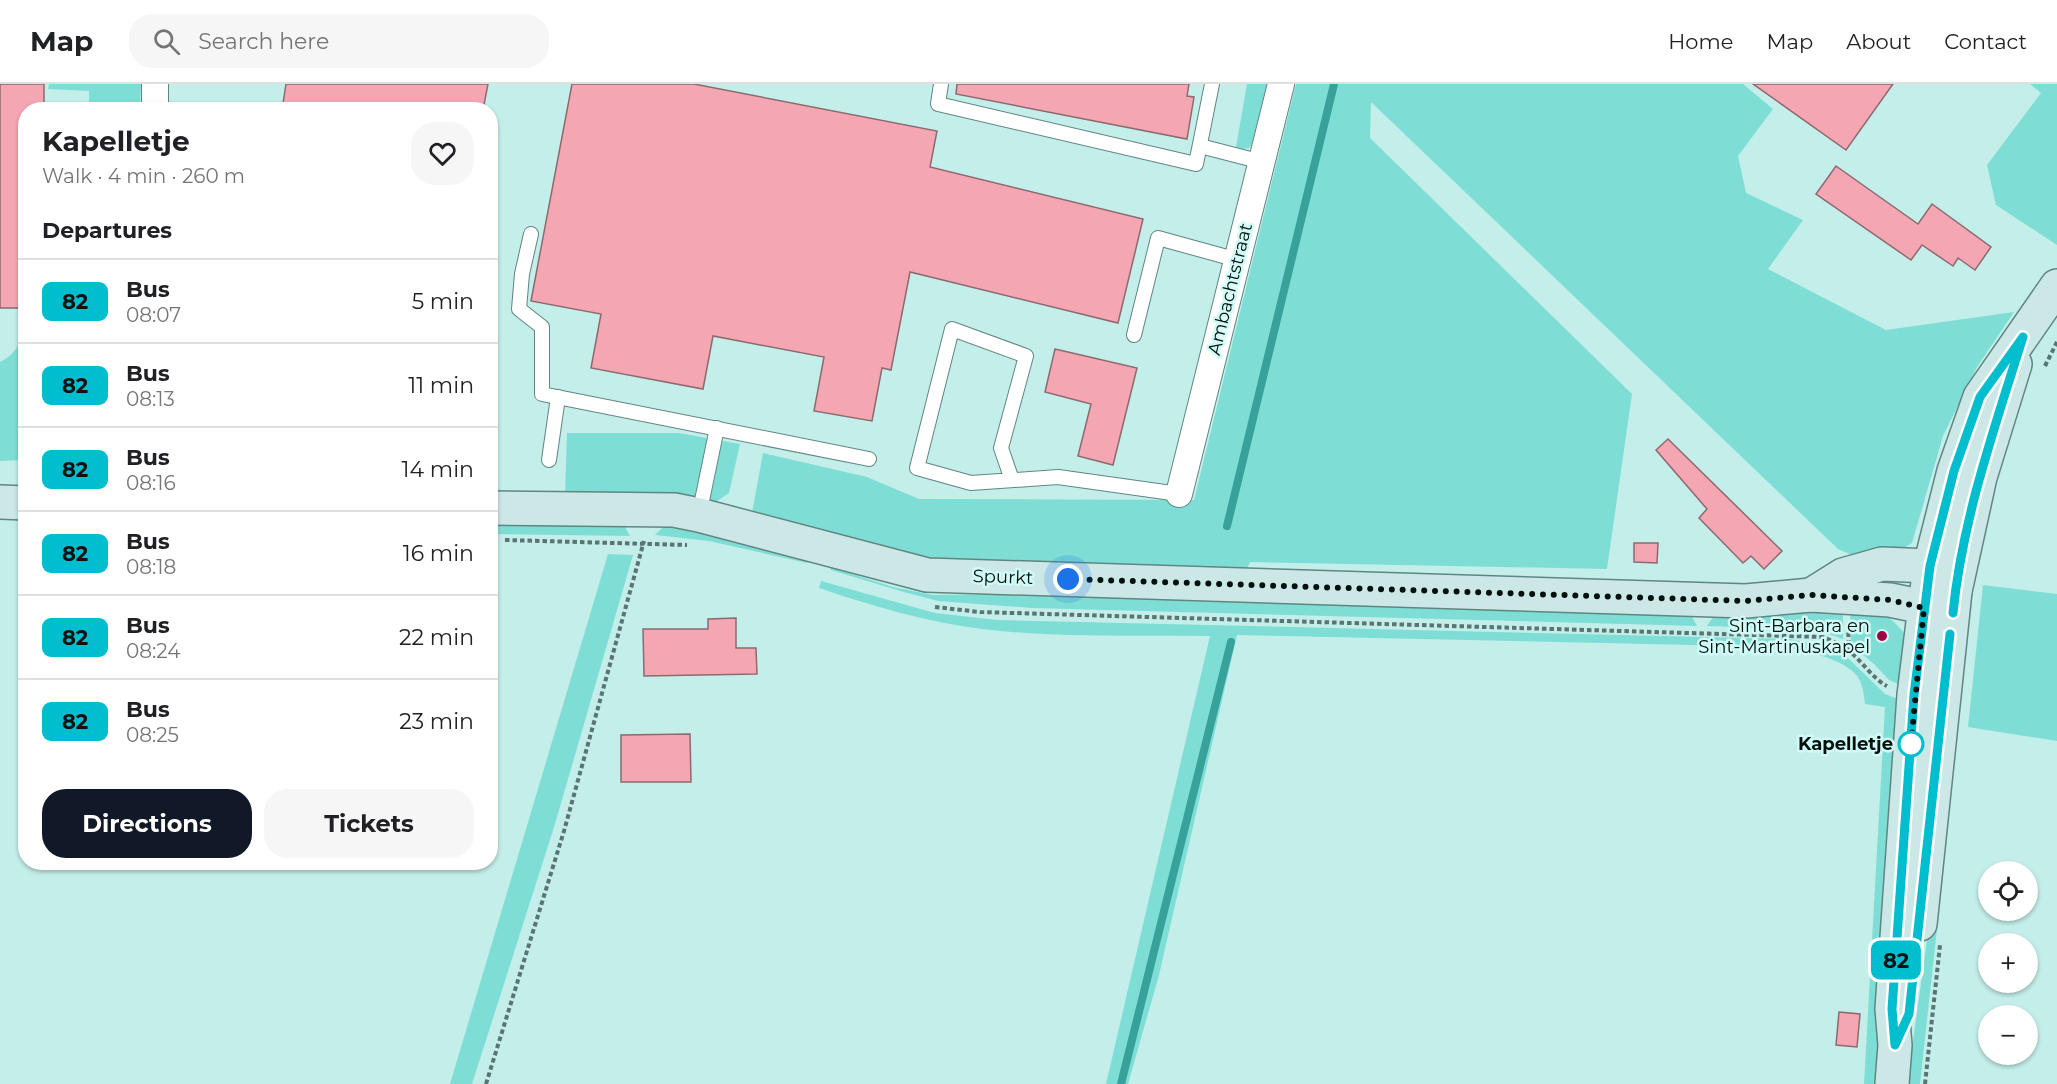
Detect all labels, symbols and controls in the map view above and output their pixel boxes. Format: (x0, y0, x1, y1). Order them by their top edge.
search box (129, 14, 549, 68)
text: Map (30, 24, 93, 58)
icon: search (150, 25, 183, 58)
text: Search here (198, 28, 329, 55)
text: Home (1668, 29, 1733, 54)
text: Map (1766, 29, 1813, 54)
text: About (1846, 29, 1911, 54)
text: Contact (1944, 29, 2027, 54)
button: heart (411, 122, 474, 185)
text: Kapelletje (42, 124, 190, 158)
text: Walk · 4 min · 260 m (42, 164, 245, 188)
text: Departures (42, 217, 172, 244)
street label: Ambachtstraat (1203, 221, 1257, 357)
text: Bus (126, 276, 170, 303)
text: 5 min (412, 288, 474, 315)
text: 82 (62, 289, 88, 314)
text: 08:07 (126, 303, 181, 327)
text: Bus (126, 360, 170, 387)
text: 11 min (408, 372, 474, 399)
text: 82 (62, 373, 88, 398)
text: 08:13 (126, 387, 175, 411)
text: Bus (126, 444, 170, 471)
text: 14 min (402, 456, 474, 483)
text: 82 (62, 457, 88, 482)
text: 08:16 (126, 471, 176, 495)
text: Bus (126, 528, 170, 555)
text: 16 min (403, 540, 474, 567)
text: 82 (62, 541, 88, 566)
text: 08:18 (126, 555, 176, 579)
your location (1053, 564, 1083, 594)
street label: Spurkt (972, 565, 1034, 589)
text: Bus (126, 612, 170, 639)
place label: Sint-Barbara en Sint-Martinuskapel (1698, 615, 1870, 658)
text: 22 min (399, 624, 474, 651)
text: 82 (62, 625, 88, 650)
marker: Sint-Barbara en Sint-Martinuskapel (1875, 629, 1889, 643)
text: 08:24 (126, 639, 180, 663)
text: Bus (126, 696, 170, 723)
text: 23 min (399, 708, 474, 735)
text: 82 (62, 709, 88, 734)
text: 08:25 (126, 723, 179, 747)
marker: Kapelletje (1898, 731, 1924, 757)
place label: Kapelletje (1798, 733, 1893, 755)
button: Directions (42, 789, 252, 858)
button: Tickets (264, 789, 474, 858)
map controls (1978, 861, 2038, 1065)
button: locate (1978, 861, 2038, 921)
button: + (1978, 933, 2038, 993)
line badge: 82 (1869, 940, 1923, 980)
text: 82 (1883, 948, 1909, 973)
button: − (1978, 1005, 2038, 1065)

